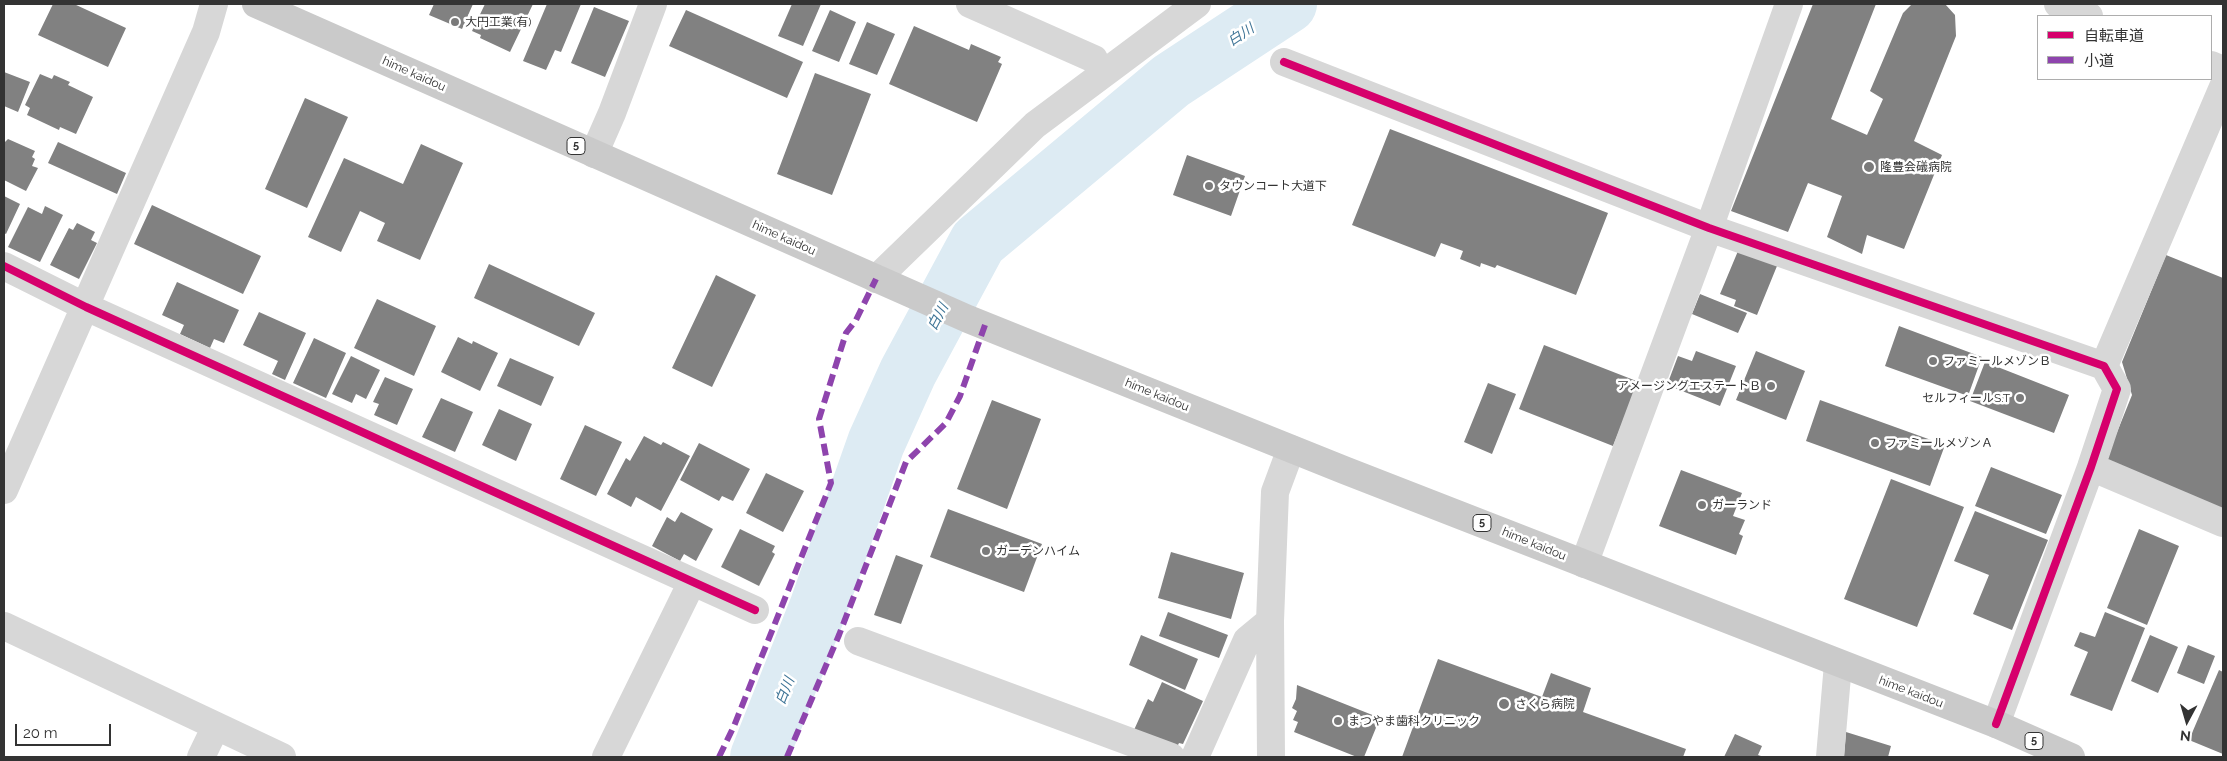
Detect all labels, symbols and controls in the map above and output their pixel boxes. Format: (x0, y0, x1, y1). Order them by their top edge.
place label: 大円工業(有) (465, 15, 531, 29)
legend (2037, 15, 2212, 80)
marker: 大円工業(有) (449, 16, 461, 28)
water label: 白川 (1225, 20, 1257, 50)
text: 自転車道 (2084, 27, 2144, 45)
text: 小道 (2084, 52, 2114, 70)
street label: hime kaidou (380, 54, 448, 94)
road number: 5 (567, 138, 585, 154)
marker: 隆豊会礒病院 (1862, 160, 1876, 174)
place label: 隆豊会礒病院 (1880, 160, 1952, 174)
place label: タウンコート大道下 (1219, 179, 1327, 193)
marker: タウンコート大道下 (1203, 180, 1215, 192)
street label: hime kaidou (750, 218, 818, 258)
water label: 白川 (924, 301, 952, 333)
place label: ファミールメゾンＢ (1943, 354, 2051, 368)
marker: ファミールメゾンＢ (1927, 355, 1939, 367)
street label: hime kaidou (1123, 376, 1191, 414)
place label: アメージングエステートＢ (1617, 379, 1761, 393)
marker: アメージングエステートＢ (1765, 380, 1777, 392)
place label: セルフィールS.T (1922, 391, 2010, 405)
marker: セルフィールS.T (2014, 392, 2026, 404)
place label: ファミールメゾンＡ (1885, 436, 1993, 450)
marker: ファミールメゾンＡ (1869, 437, 1881, 449)
place label: ガーランド (1712, 498, 1772, 512)
marker: ガーランド (1696, 499, 1708, 511)
road number: 5 (1473, 514, 1491, 532)
street label: hime kaidou (1500, 525, 1568, 563)
place label: ガーデンハイム (996, 544, 1080, 558)
marker: ガーデンハイム (980, 545, 992, 557)
street label: hime kaidou (1877, 673, 1945, 711)
water label: 白川 (772, 675, 798, 707)
north arrow (2162, 696, 2212, 746)
marker: さくら病院 (1497, 697, 1511, 711)
place label: さくら病院 (1515, 697, 1575, 711)
scale bar (18, 714, 114, 746)
place label: まつやま歯科クリニック (1348, 714, 1480, 728)
marker: まつやま歯科クリニック (1332, 715, 1344, 727)
text: 20 m (23, 724, 58, 742)
text: N (2179, 727, 2192, 744)
road number: 5 (2025, 732, 2043, 749)

